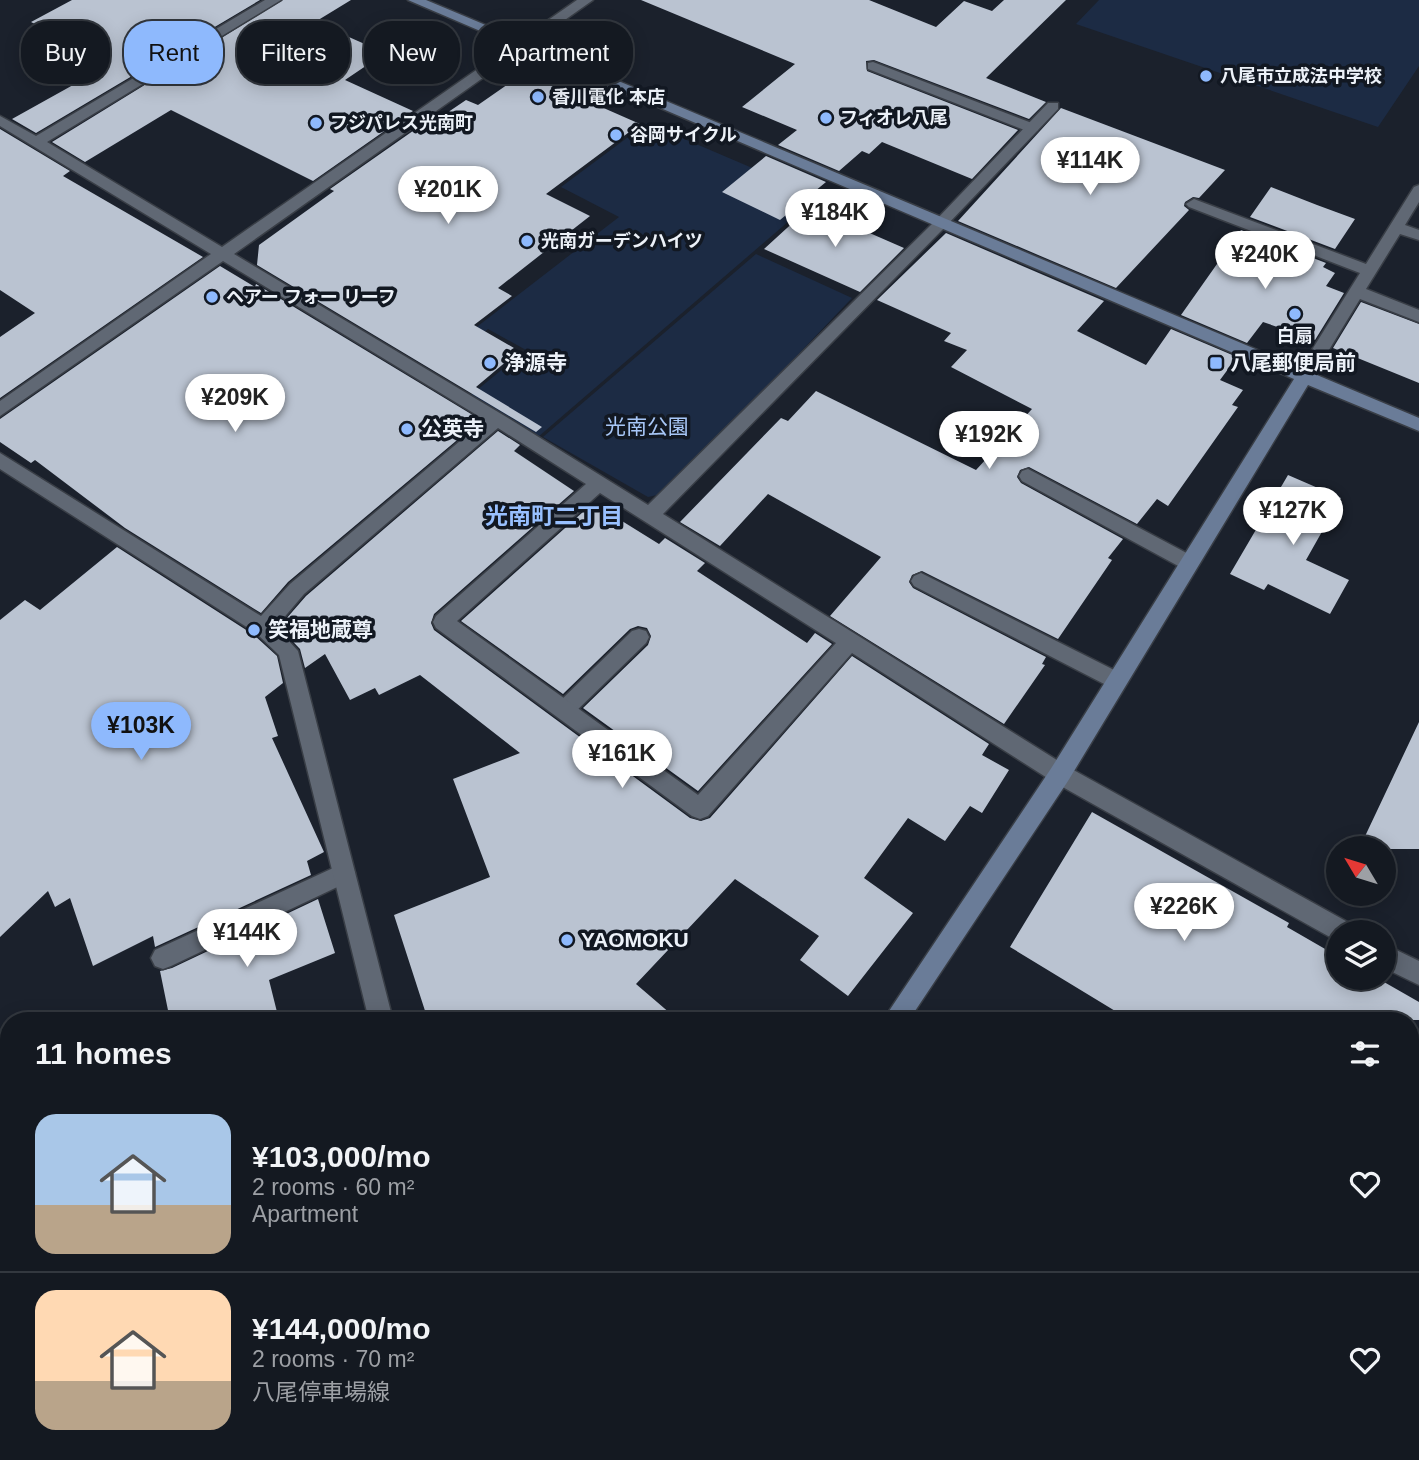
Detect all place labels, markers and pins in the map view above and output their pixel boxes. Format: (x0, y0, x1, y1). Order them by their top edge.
place label: 八尾市立成法中学校 (1220, 66, 1382, 86)
marker: 八尾市立成法中学校 (1198, 68, 1214, 84)
place label: 香川電化 本店 (552, 87, 665, 107)
marker: 香川電化 本店 (530, 89, 546, 105)
place label: フィオレ八尾 (840, 108, 948, 128)
marker: フィオレ八尾 (818, 110, 834, 126)
place label: フジパレス光南町 (330, 113, 473, 133)
marker: フジパレス光南町 (308, 115, 324, 131)
place label: 谷岡サイクル (630, 125, 737, 145)
marker: 谷岡サイクル (608, 127, 624, 143)
pin: ¥114K (1041, 138, 1139, 197)
pin: ¥201K (399, 166, 497, 226)
pin: ¥184K (786, 190, 884, 249)
place label: 光南ガーデンハイツ (541, 231, 703, 251)
pin: ¥240K (1216, 232, 1314, 291)
marker: 光南ガーデンハイツ (519, 233, 535, 249)
place label: ヘアー フォー リーフ (226, 287, 396, 307)
marker: ヘアー フォー リーフ (204, 289, 220, 305)
marker: 白扇 (1287, 306, 1303, 322)
place label: 白扇 (1277, 326, 1313, 346)
place label: 浄源寺 (504, 351, 567, 374)
place label: 八尾郵便局前 (1230, 351, 1356, 374)
marker: 浄源寺 (482, 355, 498, 371)
marker: 八尾郵便局前 (1208, 355, 1224, 371)
pin: ¥209K (186, 374, 284, 434)
pin: ¥192K (940, 412, 1038, 471)
place label: 公英寺 (421, 417, 484, 440)
marker: 公英寺 (399, 421, 415, 437)
pin: ¥127K (1244, 488, 1342, 547)
place label: 笑福地蔵尊 (268, 618, 373, 641)
marker: 笑福地蔵尊 (246, 622, 262, 638)
pin: ¥103K (92, 702, 190, 762)
pin: ¥161K (573, 730, 671, 790)
pin: ¥226K (1135, 884, 1233, 943)
pin: ¥144K (198, 909, 296, 969)
place label: YAOMOKU (581, 928, 689, 951)
marker: YAOMOKU (559, 932, 575, 948)

